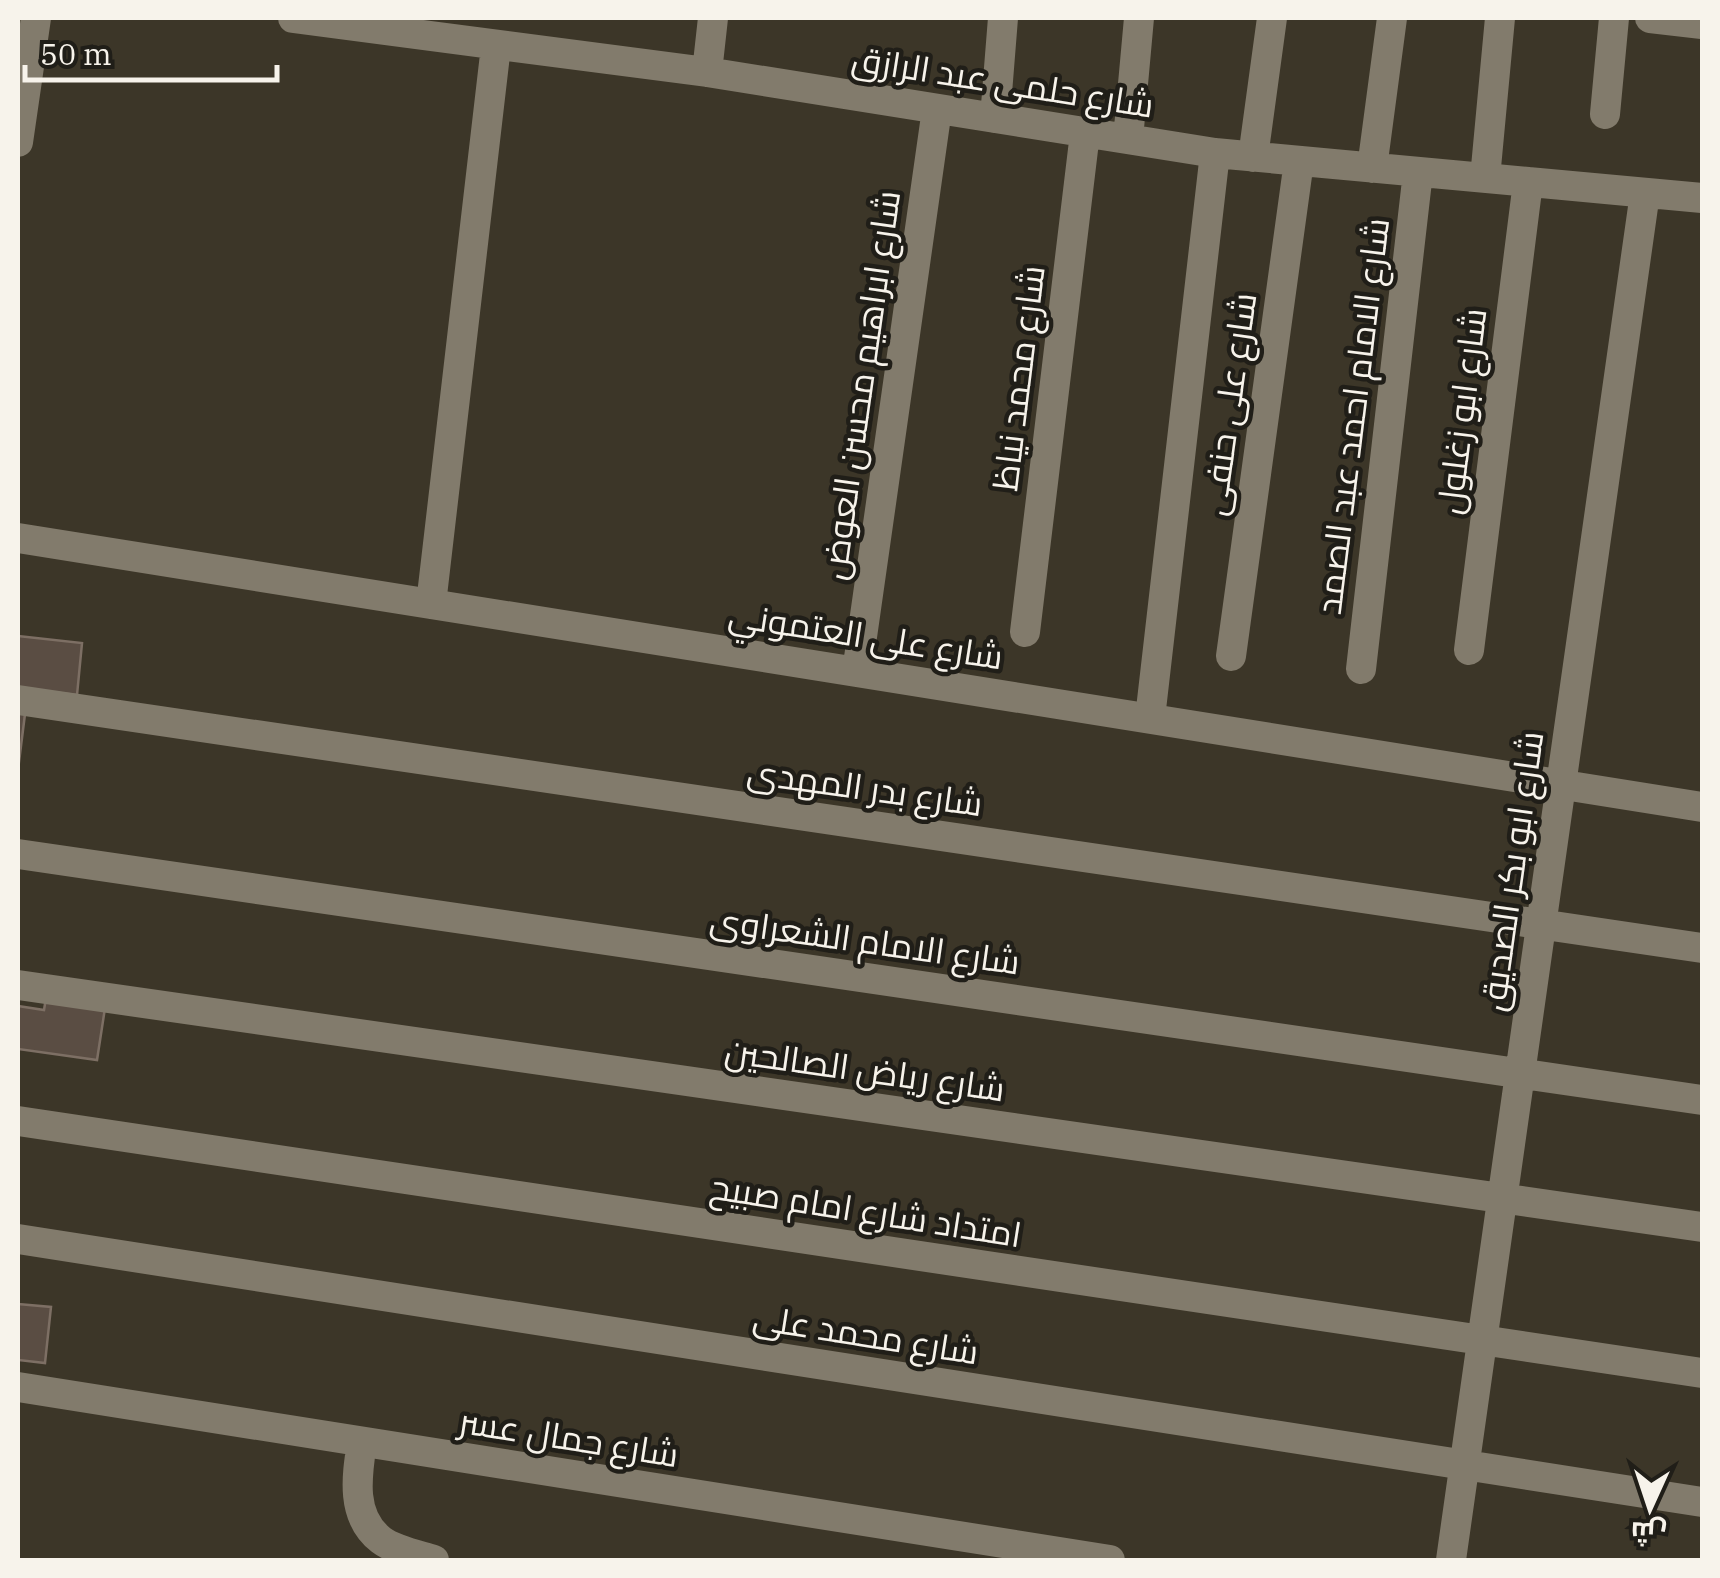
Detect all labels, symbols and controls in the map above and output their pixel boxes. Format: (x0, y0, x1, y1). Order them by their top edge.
scale bar (25, 20, 278, 82)
text: 50 m (40, 34, 112, 73)
street label: شارع حلمى عبد الرازق (849, 34, 1157, 129)
street label: شارع ابراهيم محسن العوض (810, 187, 912, 583)
street label: شارع الامام احمد عبد الصمد (1305, 215, 1401, 617)
street label: شارع محمد نياظ (981, 263, 1056, 493)
street label: شارع على حنفى (1190, 290, 1267, 519)
street label: شارع ابو زغلول (1426, 305, 1497, 517)
street label: شارع على العتموني (725, 591, 1007, 684)
street label: شارع ابو بكر الصديق (1469, 728, 1554, 1014)
street label: شارع بدر المهدى (744, 748, 986, 827)
street label: شارع الامام الشعراوى (707, 895, 1023, 986)
street label: شارع رياض الصالحين (722, 1027, 1008, 1112)
street label: امتداد شارع امام صبيح (707, 1163, 1025, 1259)
street label: شارع محمد على (750, 1293, 982, 1376)
street label: شارع جمال عسر (454, 1397, 682, 1478)
north arrow (1600, 1458, 1700, 1558)
text: ش (1630, 1514, 1668, 1553)

